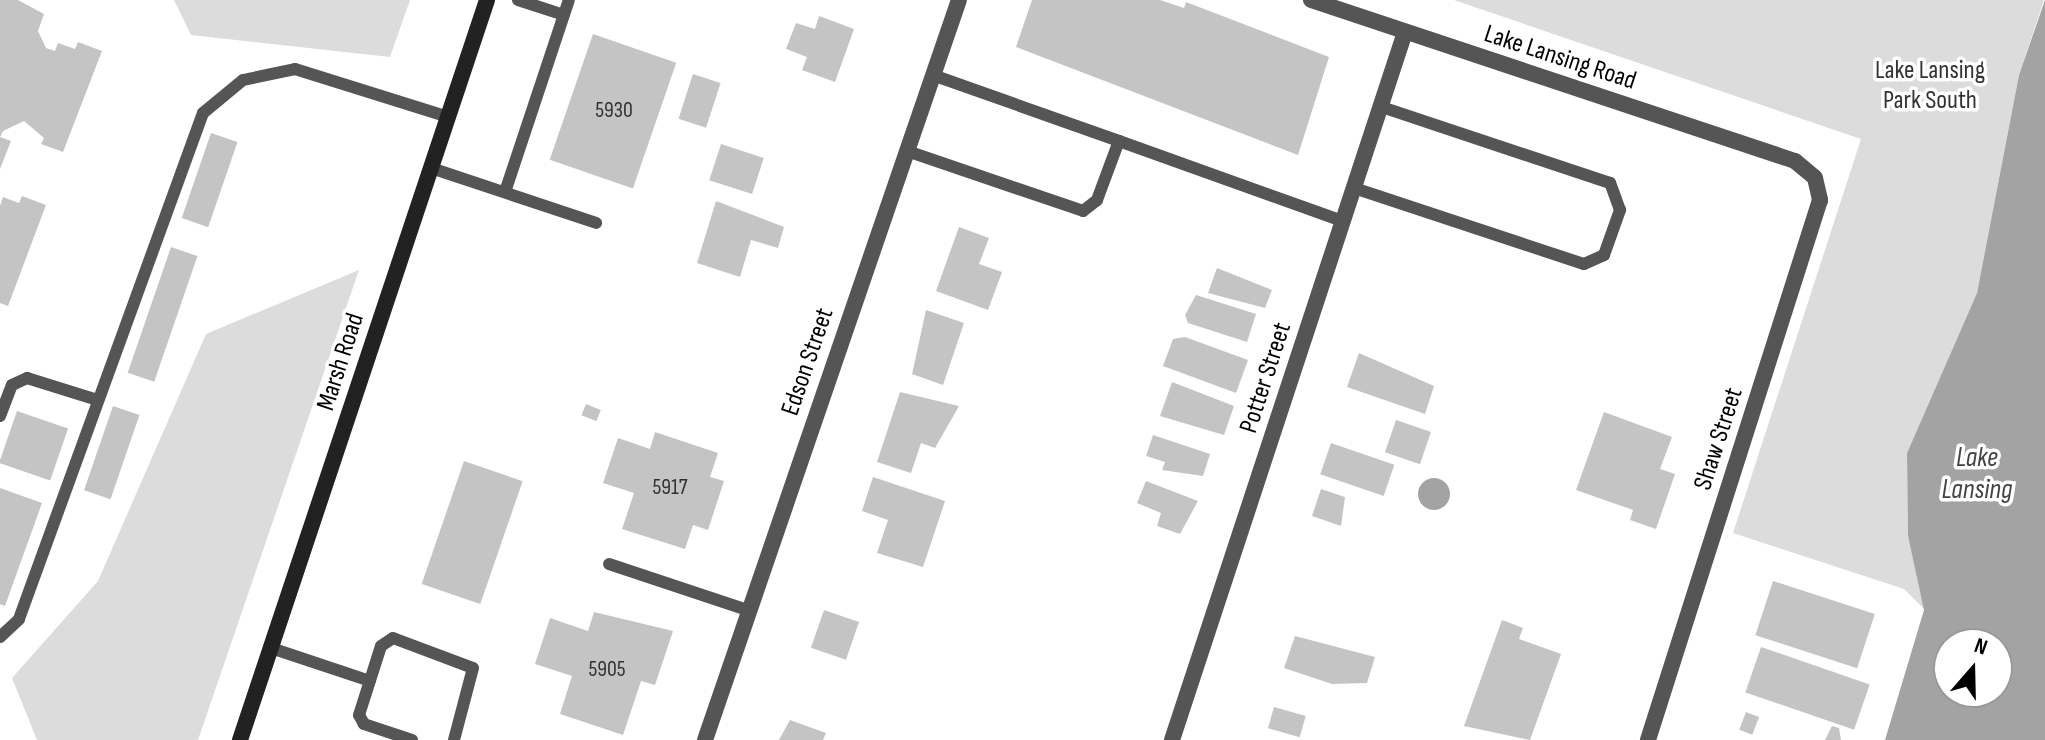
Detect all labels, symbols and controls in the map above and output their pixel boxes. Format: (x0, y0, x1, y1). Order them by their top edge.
street label: Lake Lansing Road (1480, 19, 1640, 97)
park label: Lake Lansing Park South (1875, 55, 1985, 116)
house number: 5930 (595, 98, 633, 124)
street label: Edson Street (775, 304, 841, 420)
street label: Marsh Road (311, 309, 371, 415)
street label: Potter Street (1234, 319, 1298, 437)
street label: Shaw Street (1688, 384, 1750, 494)
water label: Lake Lansing (1942, 441, 2012, 507)
house number: 5917 (652, 475, 688, 501)
north arrow (1933, 628, 2013, 708)
text: N (1971, 632, 1991, 662)
house number: 5905 (588, 657, 626, 683)

